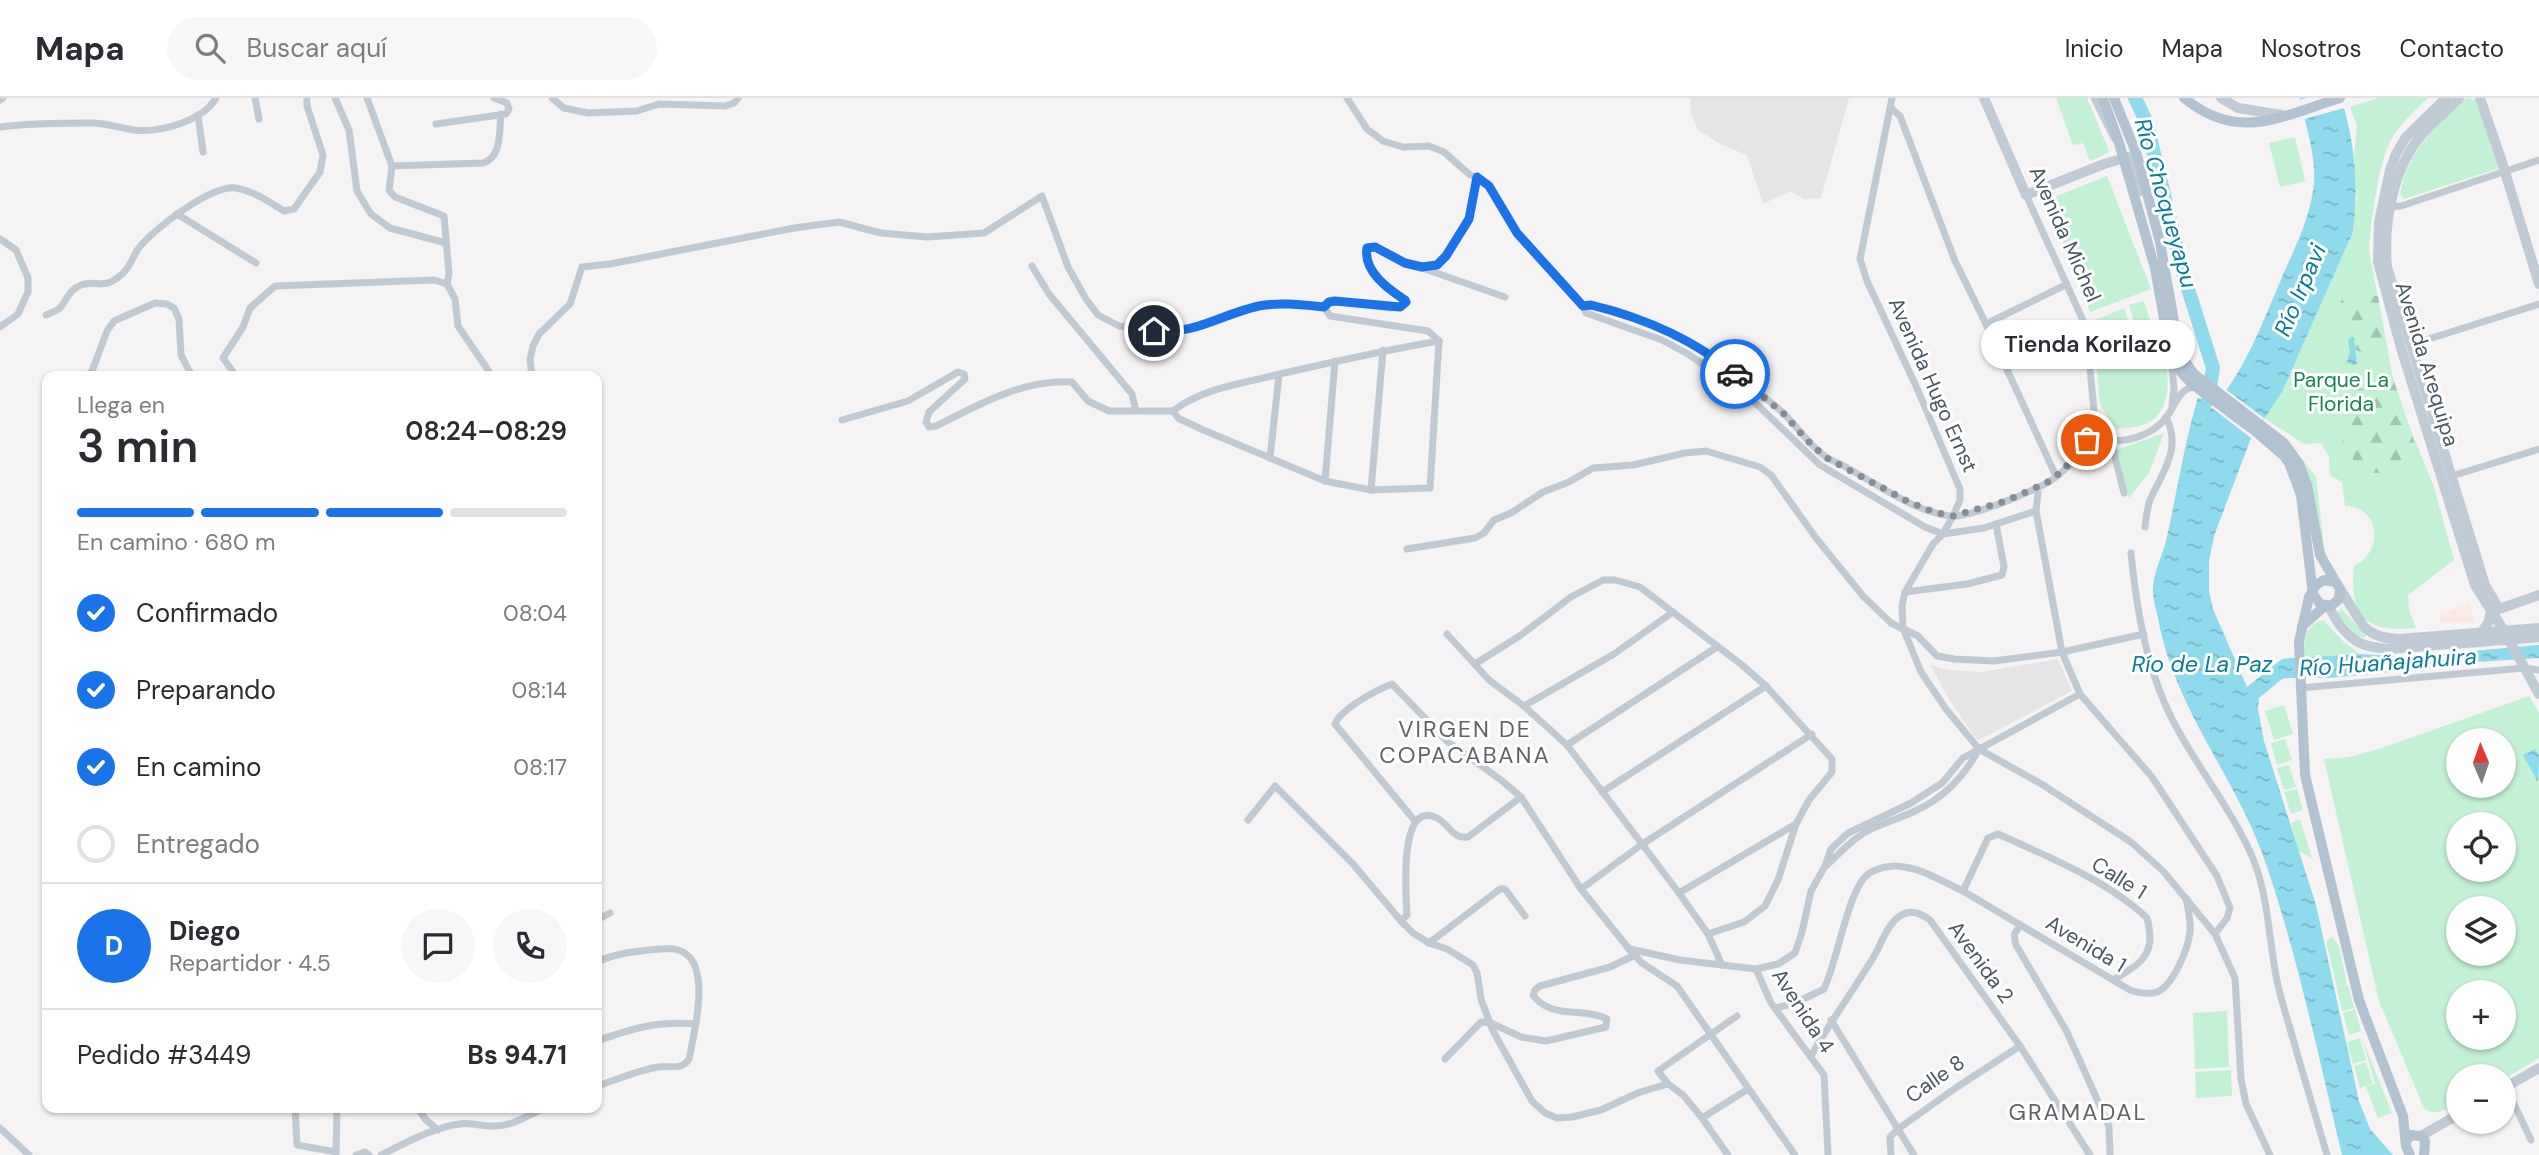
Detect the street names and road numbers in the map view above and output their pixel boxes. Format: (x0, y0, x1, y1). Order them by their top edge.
street label: Avenida Michel (2023, 162, 2107, 306)
street label: Avenida Arequipa (2389, 278, 2465, 450)
street label: Avenida Hugo Ernst (1882, 293, 1984, 477)
street label: Calle 1 (2086, 850, 2152, 906)
street label: Avenida 1 (2041, 909, 2131, 979)
street label: Avenida 2 (1942, 915, 2020, 1009)
street label: Avenida 4 (1765, 963, 1841, 1059)
street label: Calle 8 (1900, 1049, 1970, 1109)

